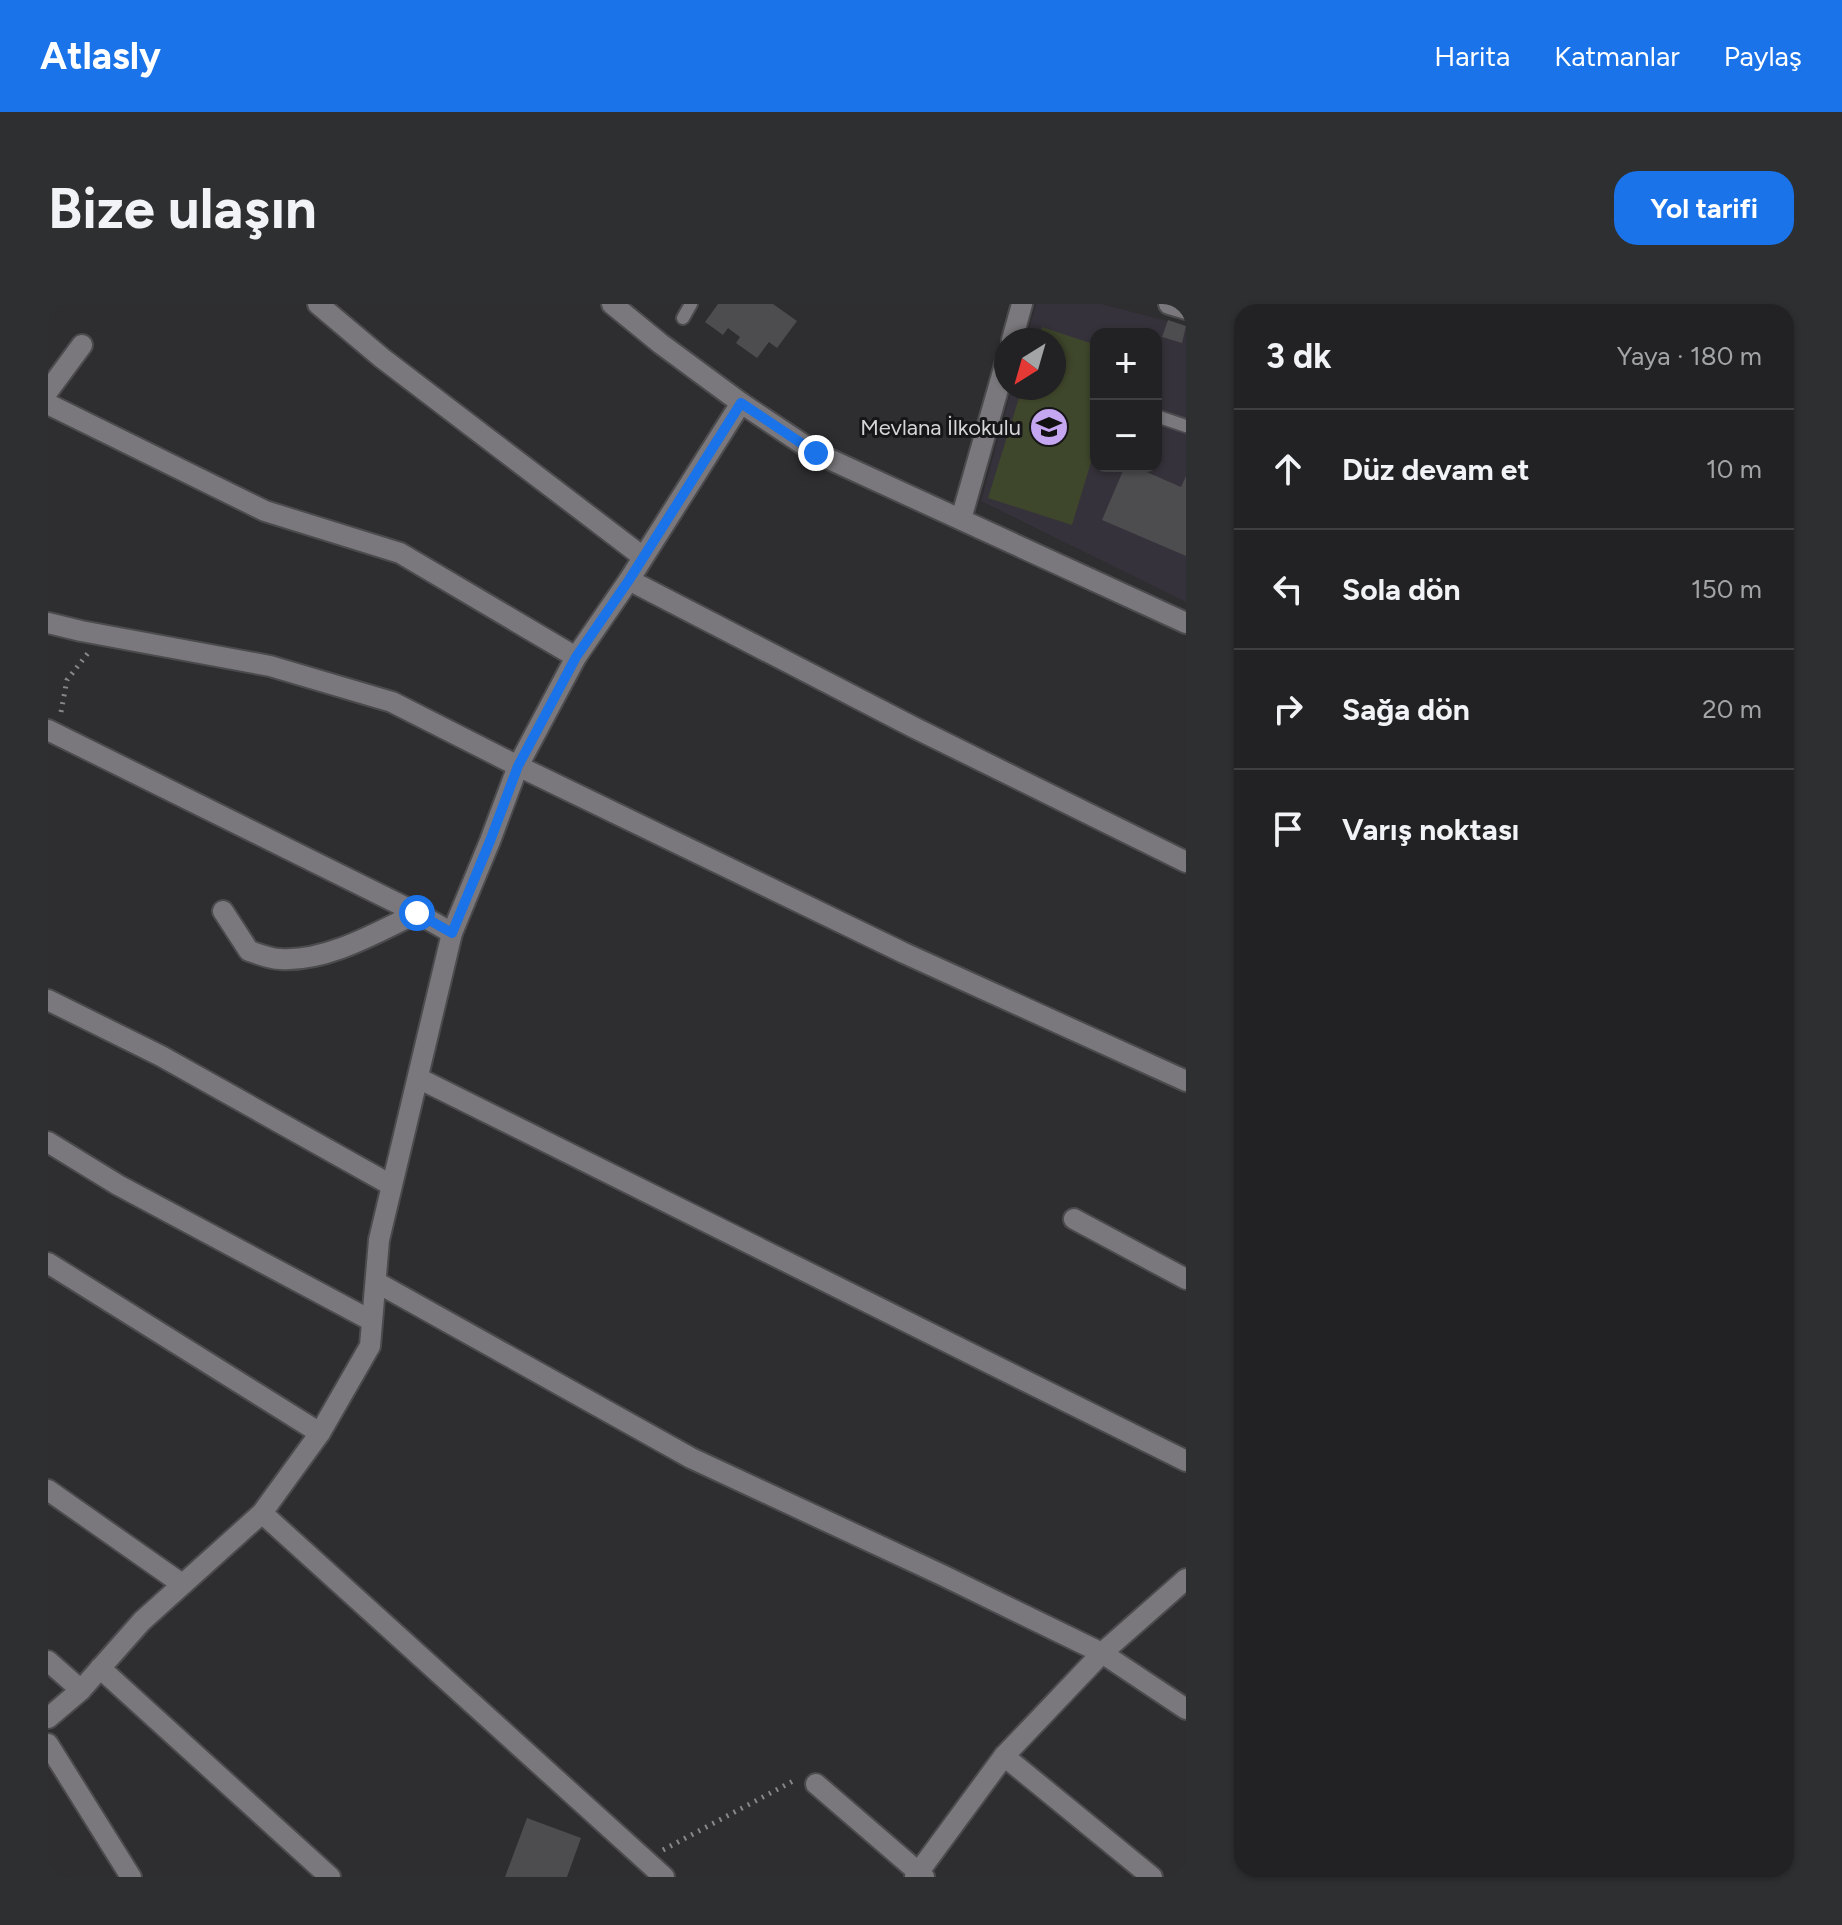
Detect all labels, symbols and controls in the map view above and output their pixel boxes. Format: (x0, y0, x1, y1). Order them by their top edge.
text: Atlasly (40, 33, 161, 79)
text: Harita (1434, 39, 1510, 73)
text: Katmanlar (1554, 39, 1680, 73)
text: Paylaş (1724, 39, 1802, 73)
button: Yol tarifi (1614, 171, 1794, 245)
text: Bize ulaşın (48, 175, 317, 242)
north arrow (994, 328, 1066, 400)
map controls (1090, 328, 1162, 472)
button: + (1090, 328, 1162, 400)
text: 3 dk (1266, 336, 1332, 377)
text: Yaya · 180 m (1617, 340, 1762, 372)
button: − (1090, 400, 1162, 472)
school or university icon: Mevlana İlkokulu (1028, 406, 1070, 448)
place label: Mevlana İlkokulu (860, 414, 1021, 441)
route end (798, 435, 834, 471)
icon: ahead (1266, 447, 1310, 491)
text: Düz devam et (1342, 451, 1529, 488)
text: 10 m (1706, 453, 1762, 485)
icon: left (1266, 567, 1310, 611)
text: Sola dön (1342, 571, 1460, 608)
text: 150 m (1691, 573, 1762, 605)
icon: right (1266, 687, 1310, 731)
text: Sağa dön (1342, 691, 1470, 728)
text: 20 m (1702, 693, 1762, 725)
icon: arrive (1266, 807, 1310, 851)
text: Varış noktası (1342, 811, 1519, 848)
route start (399, 895, 435, 931)

